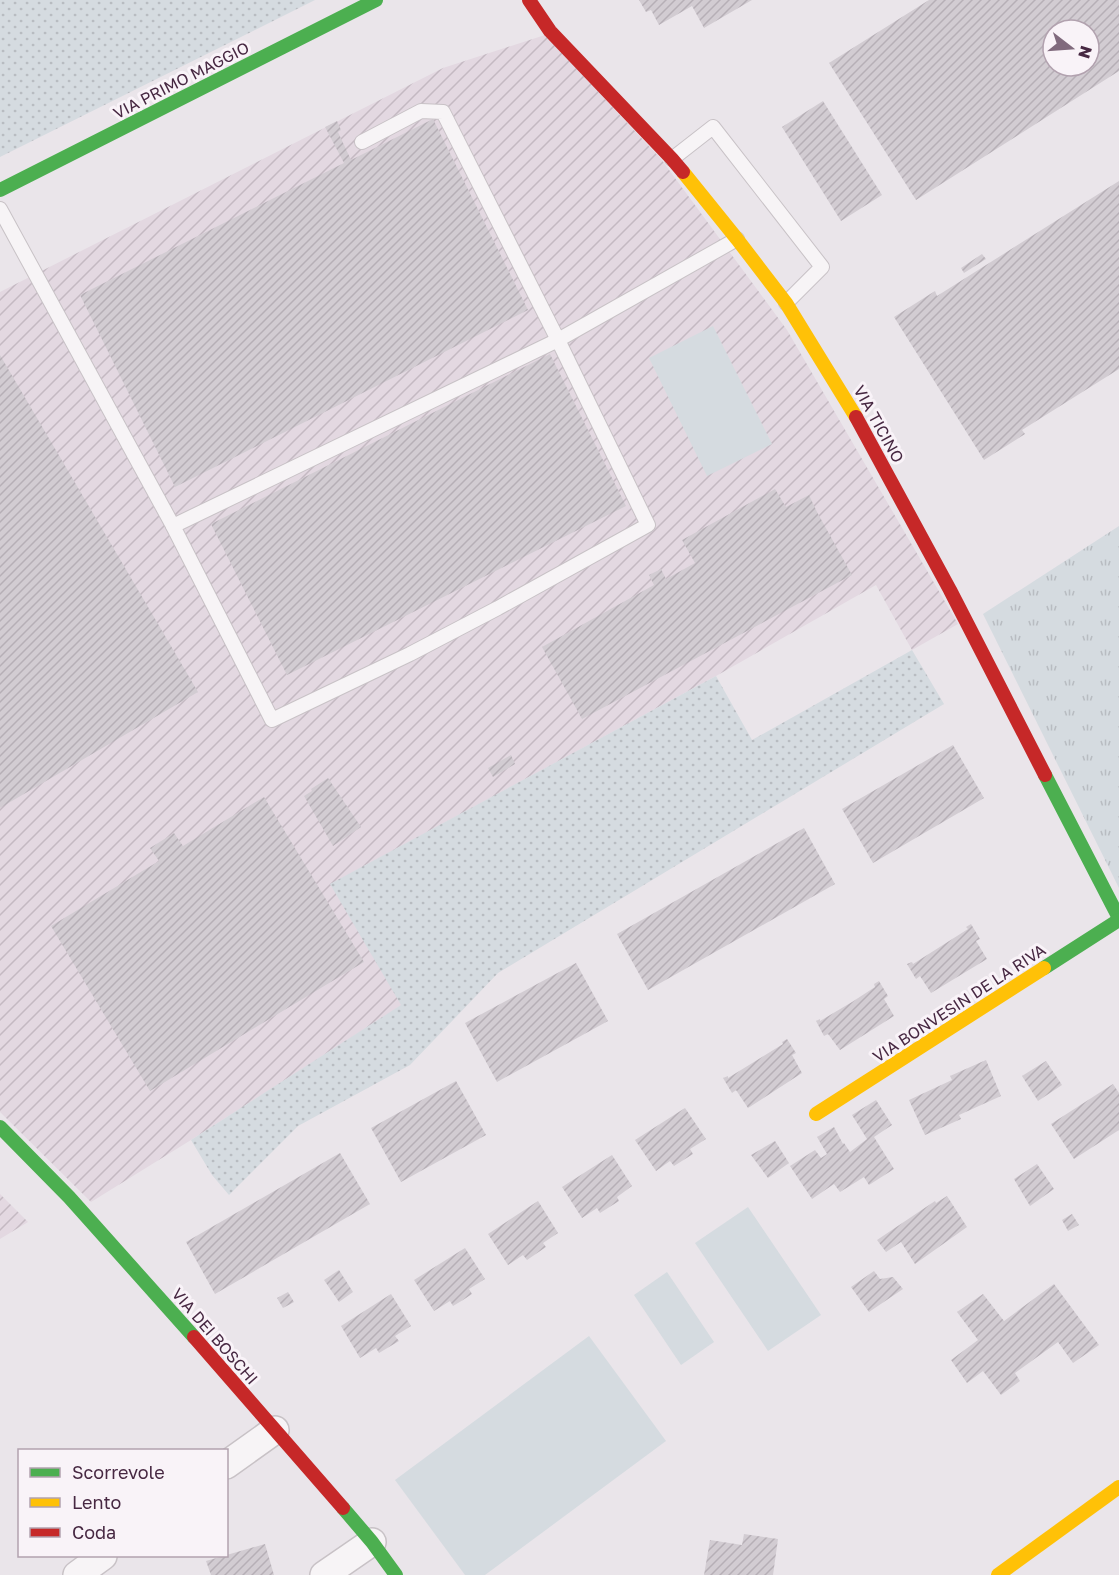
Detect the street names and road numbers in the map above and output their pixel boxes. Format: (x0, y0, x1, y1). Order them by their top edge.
street label: VIA PRIMO MAGGIO (110, 37, 252, 123)
street label: VIA TICINO (850, 382, 908, 466)
street label: VIA BONVESIN DE LA RIVA (869, 939, 1049, 1066)
street label: VIA DEI BOSCHI (168, 1284, 262, 1388)

